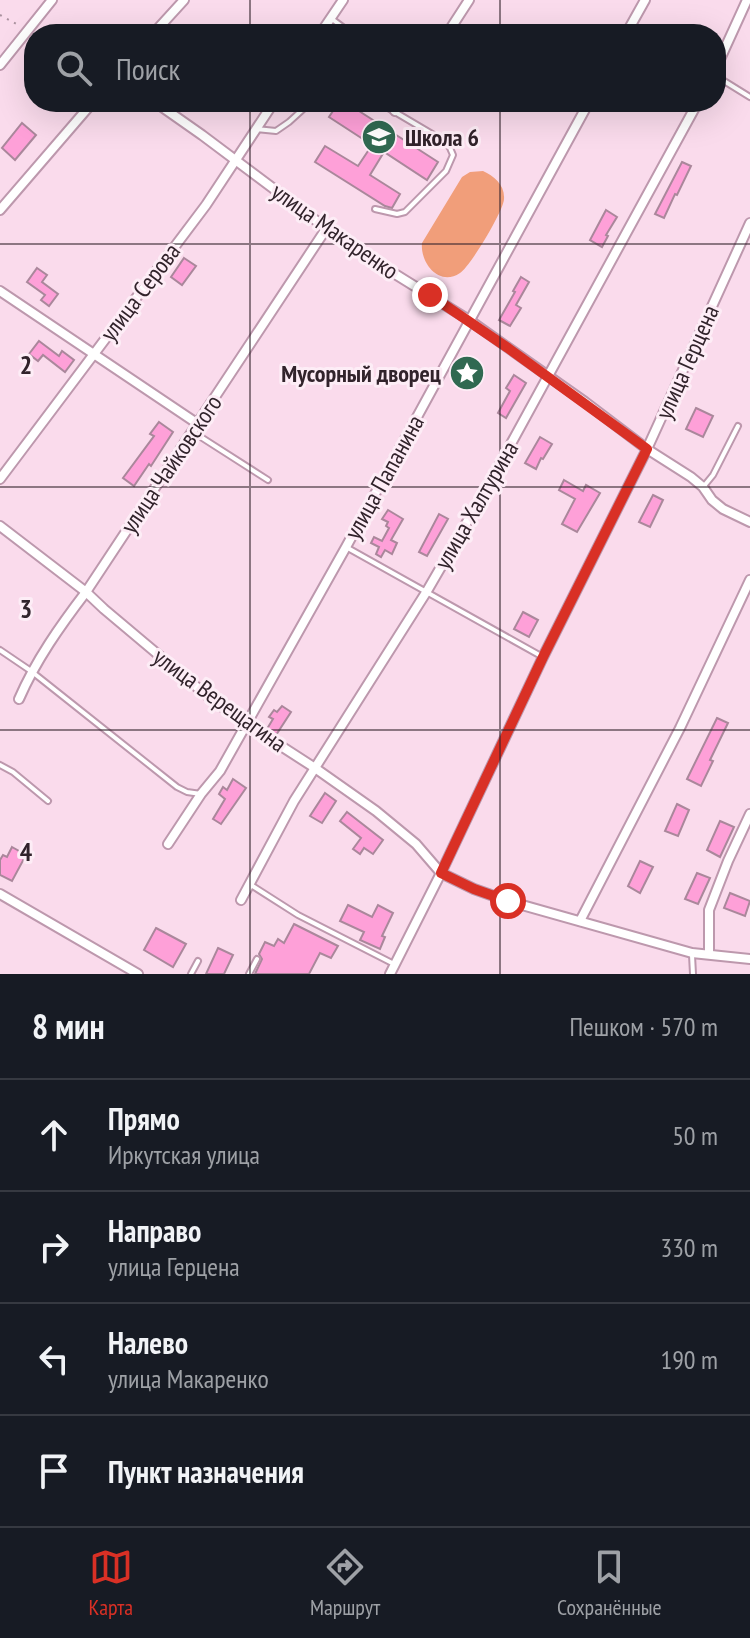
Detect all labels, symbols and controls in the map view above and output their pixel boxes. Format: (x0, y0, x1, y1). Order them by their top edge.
search box (24, 24, 726, 112)
icon: search (52, 46, 96, 90)
text: Поиск (116, 49, 180, 88)
school or university icon: Школа 6 (360, 118, 398, 156)
place label: Школа 6 (405, 122, 479, 153)
street label: улица Макаренко (265, 176, 405, 286)
street label: улица Серова (93, 237, 187, 347)
route end (412, 277, 448, 313)
street label: улица Герцена (648, 300, 726, 424)
text: 2 (20, 348, 32, 381)
place icon: Мусорный дворец (448, 354, 486, 392)
place label: Мусорный дворец (281, 358, 441, 389)
street label: улица Чайковского (113, 389, 229, 539)
street label: улица Папанина (337, 409, 431, 545)
street label: улица Халтурина (427, 435, 525, 575)
text: 3 (20, 592, 32, 625)
street label: улица Верещагина (147, 641, 293, 759)
text: 4 (20, 835, 33, 868)
route start (490, 883, 526, 919)
text: 8 мин (32, 1004, 105, 1048)
text: Пешком · 570 m (569, 1010, 718, 1043)
text: Прямо (108, 1099, 180, 1138)
icon: ahead (32, 1113, 76, 1157)
text: 50 m (672, 1119, 718, 1152)
text: Иркутская улица (108, 1138, 260, 1171)
text: Направо (108, 1211, 201, 1250)
icon: right (32, 1225, 76, 1269)
text: 330 m (660, 1231, 718, 1264)
text: улица Герцена (108, 1250, 240, 1283)
text: Налево (108, 1323, 188, 1362)
icon: left (32, 1337, 76, 1381)
text: 190 m (660, 1343, 718, 1376)
text: улица Макаренко (108, 1362, 269, 1395)
icon: arrive (32, 1449, 76, 1493)
text: Пункт назначения (108, 1452, 304, 1491)
tab: Карта (88, 1545, 133, 1621)
tab: Маршрут (310, 1545, 380, 1621)
tab: Сохранённые (557, 1545, 662, 1621)

